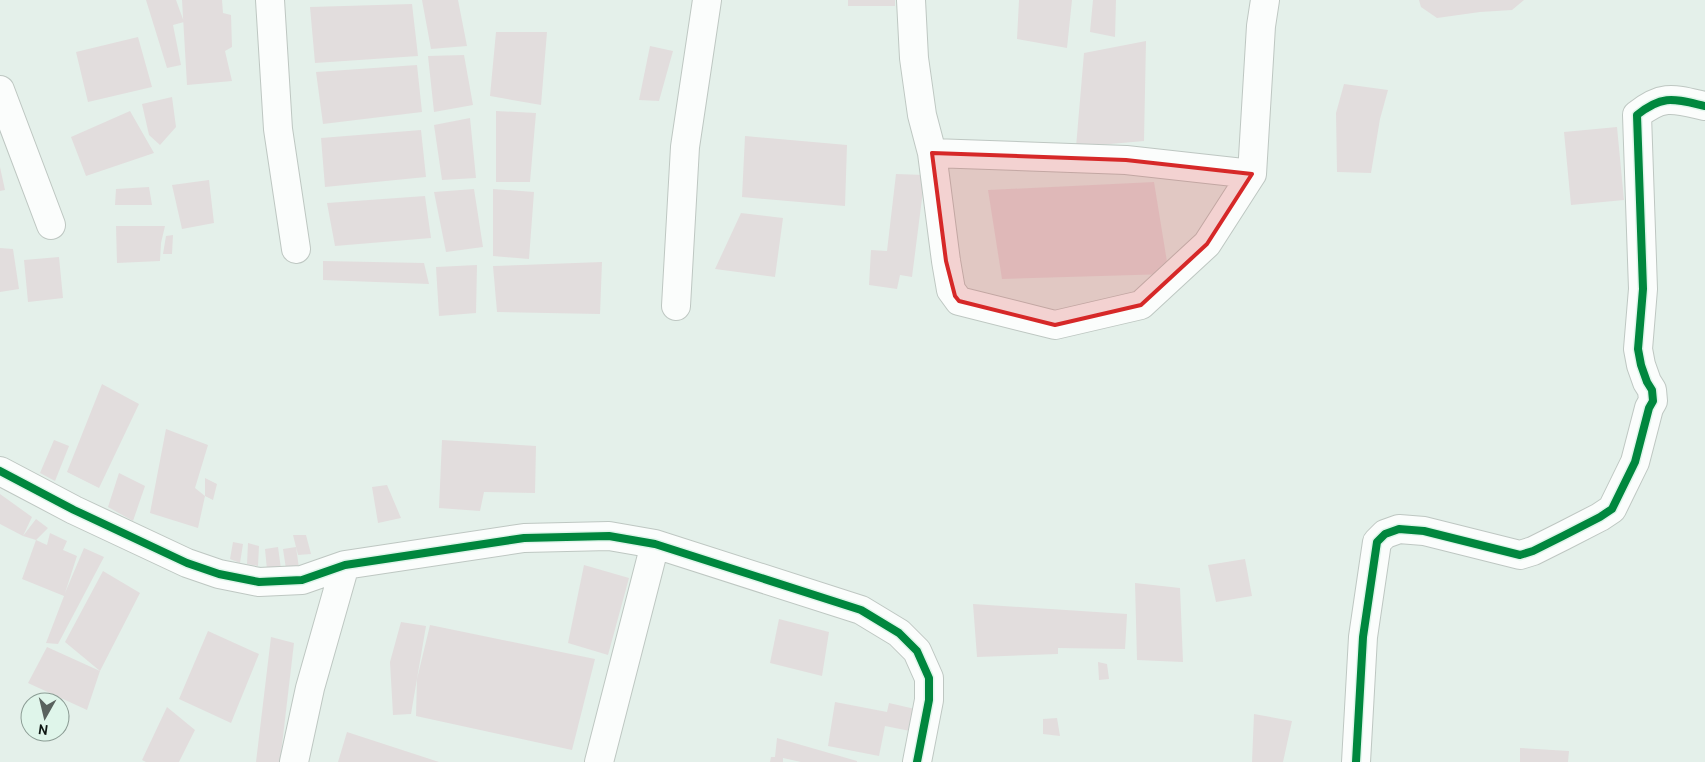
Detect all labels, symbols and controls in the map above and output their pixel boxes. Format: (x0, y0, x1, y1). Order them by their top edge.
north arrow (20, 692, 70, 742)
text: N (37, 720, 49, 739)

